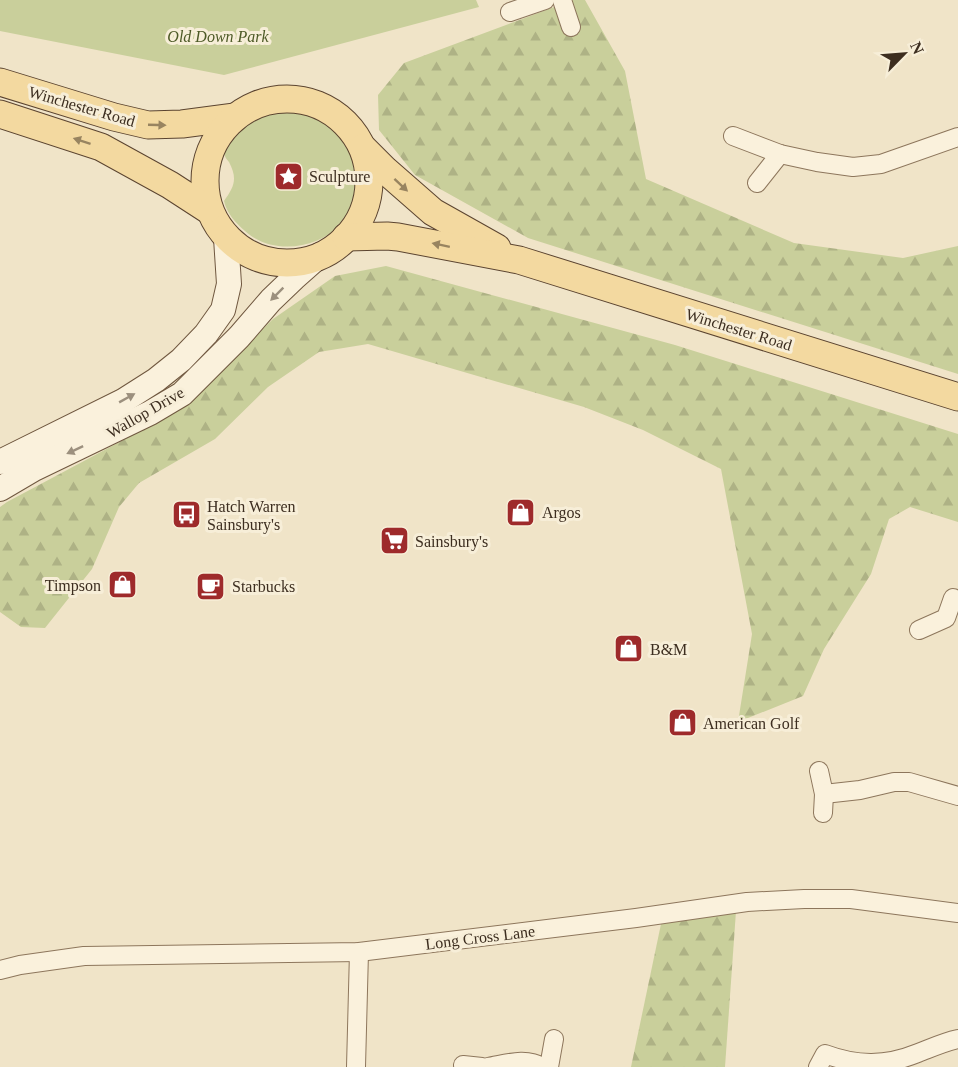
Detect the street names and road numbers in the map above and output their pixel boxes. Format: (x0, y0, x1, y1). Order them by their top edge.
street label: Winchester Road (27, 83, 137, 130)
street label: Winchester Road (684, 305, 794, 354)
street label: Wallop Drive (104, 384, 187, 442)
street label: Long Cross Lane (424, 922, 536, 954)

